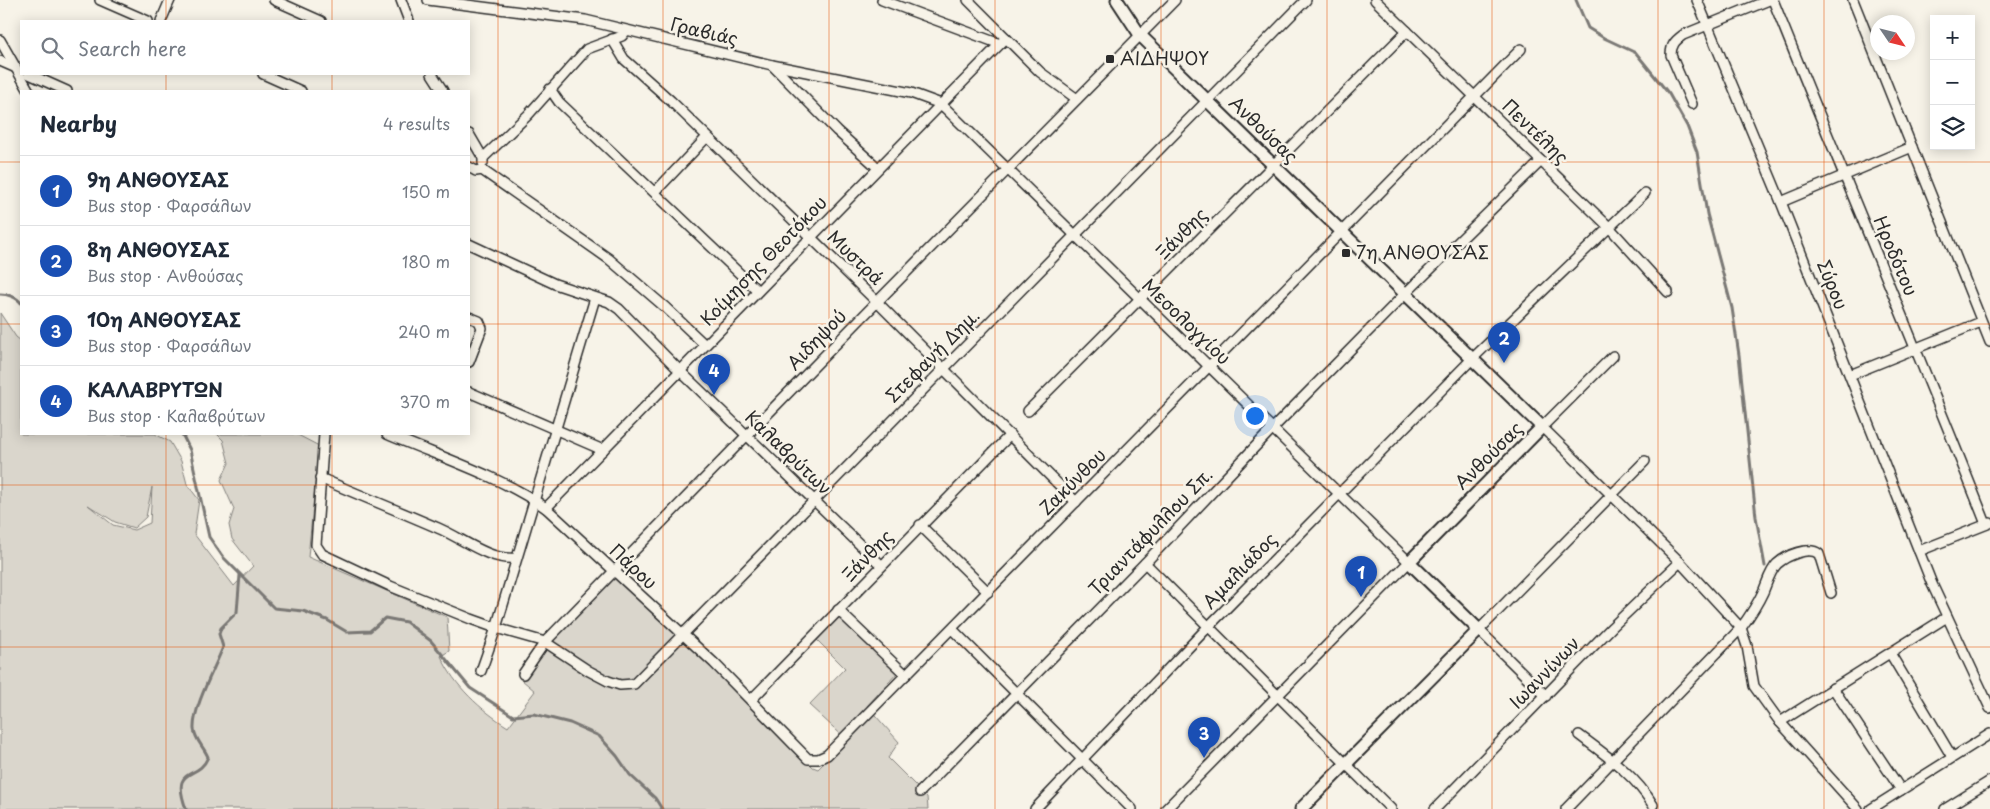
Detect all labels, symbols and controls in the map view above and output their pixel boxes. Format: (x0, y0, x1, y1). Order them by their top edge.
street label: Γραβιάς (668, 10, 741, 51)
north arrow (1870, 15, 1915, 60)
map controls (1930, 15, 1975, 150)
button: + (1930, 15, 1975, 60)
search box (20, 20, 470, 75)
icon: search (38, 34, 66, 62)
text: Search here (78, 34, 187, 62)
place label: ΑΙΔΗΨΟΥ (1120, 44, 1209, 71)
marker: ΑΙΔΗΨΟΥ (1104, 53, 1116, 65)
button: − (1930, 60, 1975, 105)
street label: Ανθούσας (1224, 89, 1305, 169)
street label: Πεντέλης (1497, 92, 1575, 169)
button: layers (1930, 105, 1975, 150)
text: Nearby (40, 107, 117, 139)
text: 4 results (383, 111, 450, 135)
text: 9η ΑΝΘΟΥΣΑΣ (87, 165, 229, 193)
text: 1 (52, 179, 60, 203)
text: 150 m (402, 179, 450, 203)
street label: Κοίμησης Θεοτόκου (693, 189, 832, 331)
text: Bus stop · Φαρσάλων (87, 193, 252, 217)
street label: Ξάνθης (1149, 201, 1213, 265)
street label: Ηροδότου (1867, 211, 1925, 300)
street label: Μυστρά (822, 223, 890, 291)
text: 8η ΑΝΘΟΥΣΑΣ (87, 235, 230, 263)
place label: 7η ΑΝΘΟΥΣΑΣ (1356, 238, 1489, 265)
marker: 7η ΑΝΘΟΥΣΑΣ (1340, 247, 1352, 259)
text: 2 (50, 249, 62, 273)
text: 180 m (402, 249, 450, 273)
street label: Σύρου (1811, 256, 1855, 313)
text: Bus stop · Ανθούσας (87, 263, 243, 287)
street label: Μεσολογγίου (1137, 272, 1238, 370)
street label: Αιδηψού (780, 302, 852, 375)
street label: Στεφανή Δημ. (879, 302, 985, 408)
text: 10η ΑΝΘΟΥΣΑΣ (87, 305, 241, 333)
text: 3 (51, 319, 61, 343)
text: 240 m (398, 319, 450, 343)
pin: 2 (1488, 322, 1520, 363)
text: Bus stop · Φαρσάλων (87, 333, 252, 357)
pin: 4 (698, 354, 730, 395)
text: ΚΑΛΑΒΡΥΤΩΝ (87, 375, 223, 403)
text: 4 (51, 389, 61, 413)
text: 370 m (400, 389, 450, 413)
text: Bus stop · Καλαβρύτων (87, 403, 266, 427)
street label: Καλαβρύτων (739, 403, 839, 500)
your location (1242, 403, 1268, 429)
street label: Ανθούσας (1448, 415, 1528, 495)
street label: Ζακύνθου (1032, 441, 1111, 520)
street label: Τριαντάφυλλου Σπ. (1082, 461, 1218, 601)
street label: Ξάνθης (835, 523, 898, 587)
street label: Αμαλιάδος (1196, 526, 1282, 614)
street label: Πάρου (604, 537, 664, 595)
pin: 1 (1345, 556, 1377, 597)
street label: Ιωαννίνων (1502, 630, 1585, 714)
pin: 3 (1188, 717, 1220, 758)

